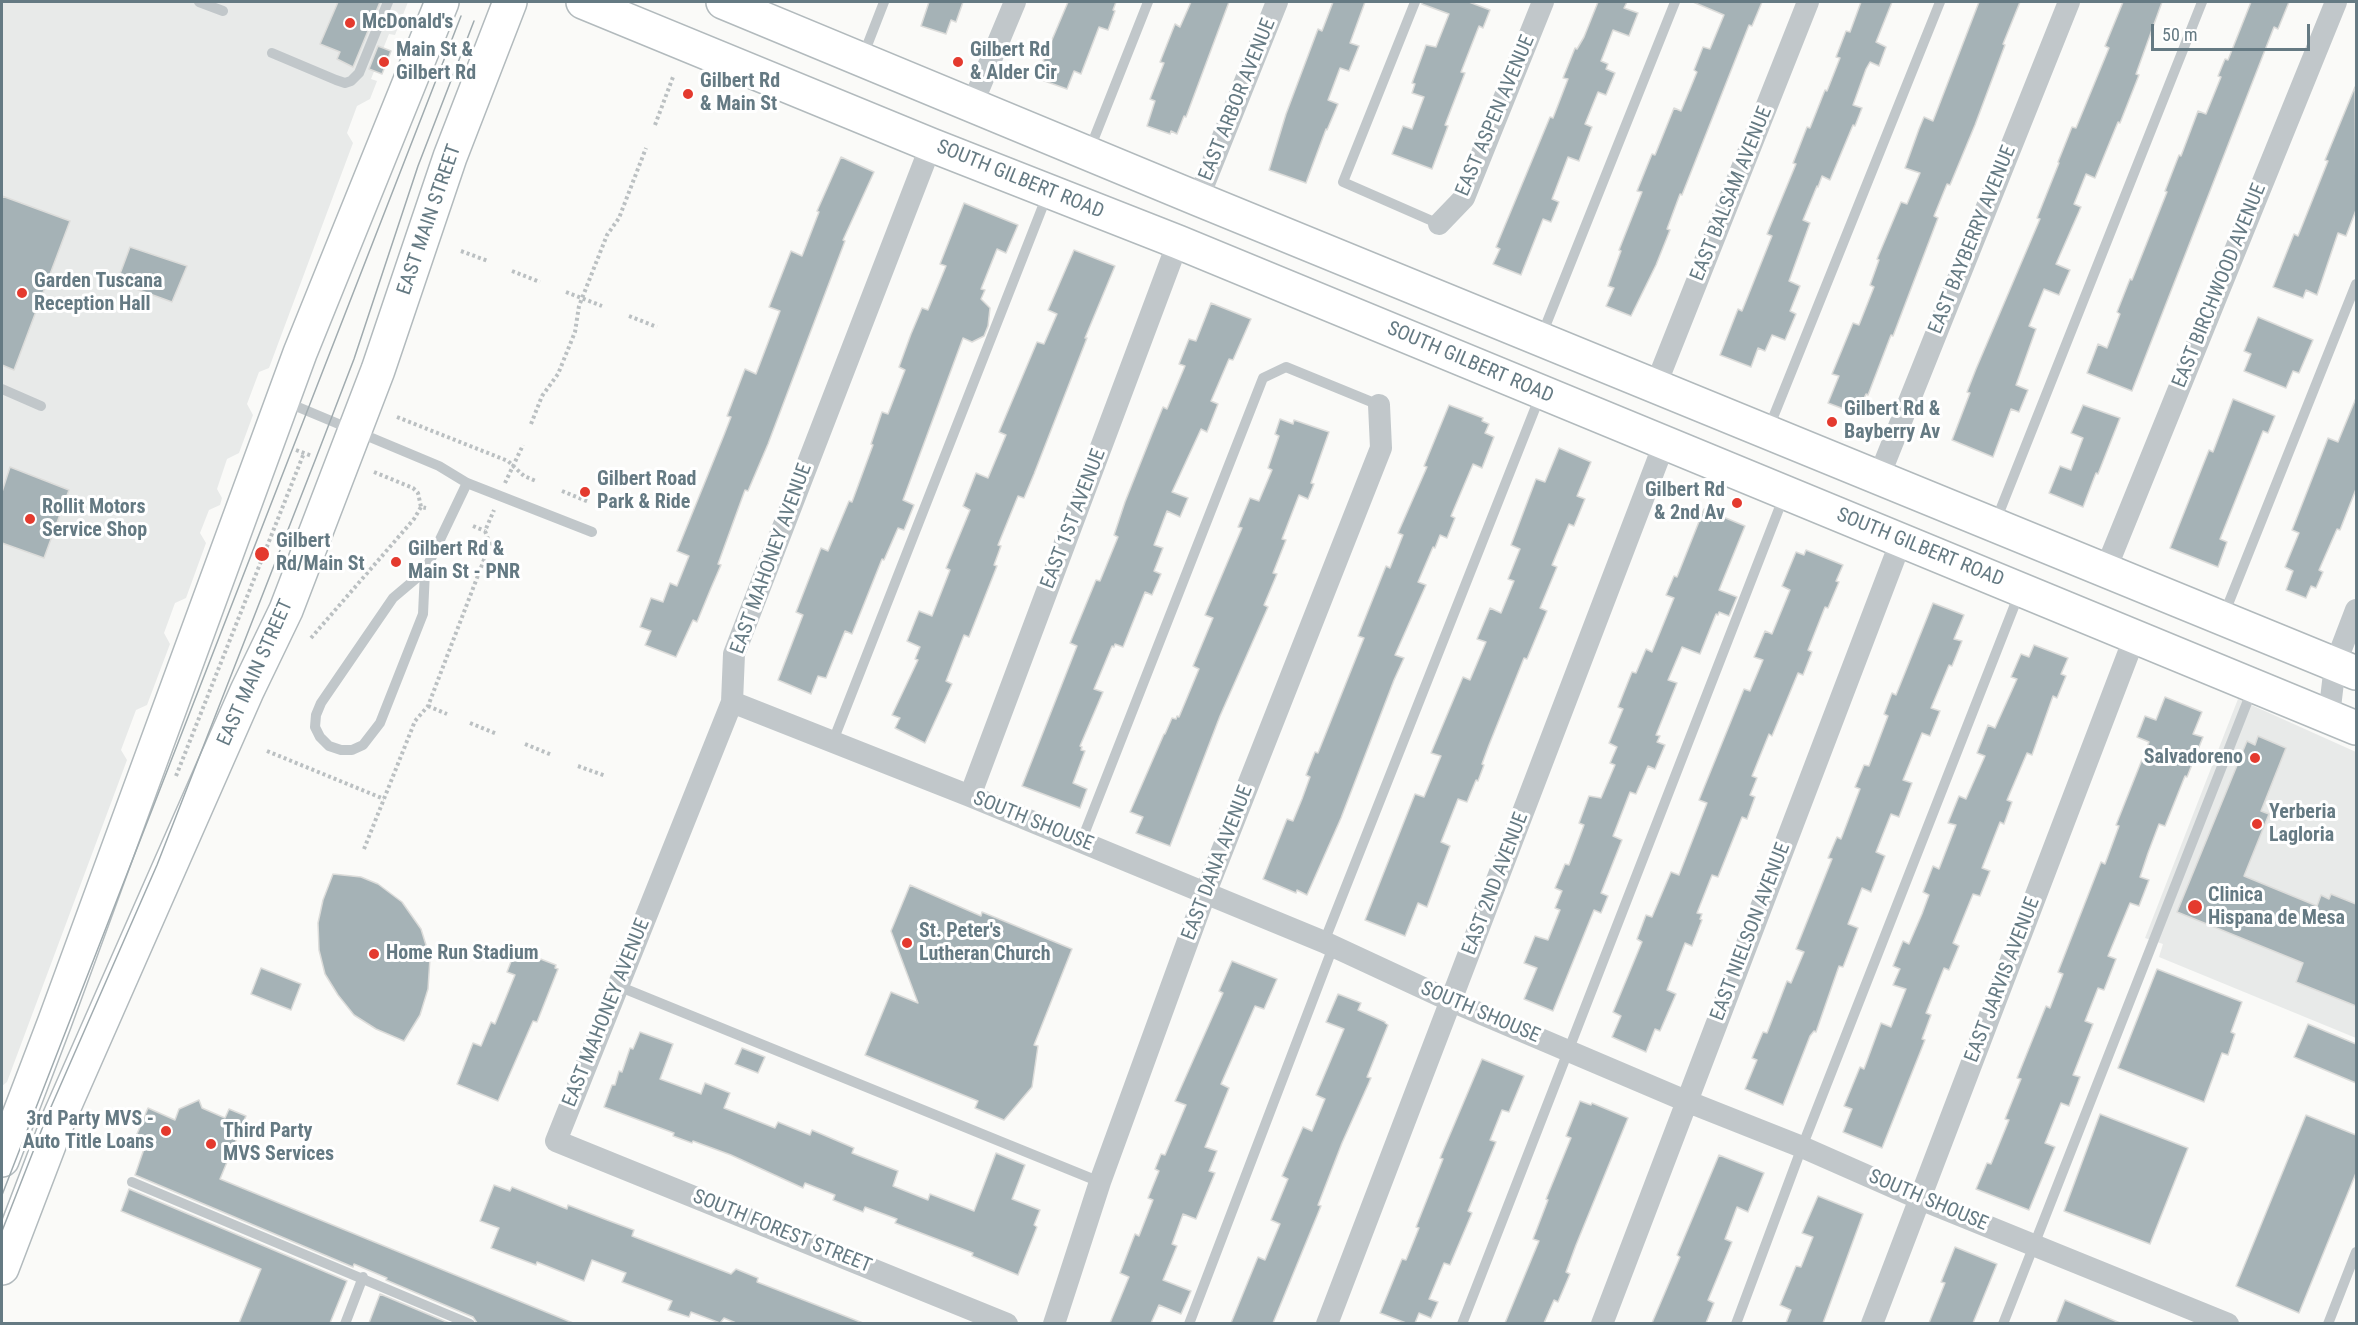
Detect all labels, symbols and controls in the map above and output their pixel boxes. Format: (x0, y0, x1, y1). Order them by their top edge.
place label: McDonald's (362, 11, 453, 35)
scale bar (2154, 12, 2313, 50)
marker: McDonald's (343, 16, 357, 30)
street label: EAST ARBOR AVENUE (1195, 16, 1281, 184)
text: 50 m (2162, 24, 2197, 45)
street label: EAST ASPEN AVENUE (1451, 32, 1541, 200)
place label: Main St & Gilbert Rd (396, 39, 476, 86)
place label: Gilbert Rd & Alder Cir (970, 39, 1057, 86)
marker: Main St & Gilbert Rd (377, 55, 391, 69)
marker: Gilbert Rd & Alder Cir (951, 55, 965, 69)
place label: Gilbert Rd & Main St (700, 70, 780, 117)
marker: Gilbert Rd & Main St (681, 87, 695, 101)
street label: EAST BALSAM AVENUE (1686, 103, 1778, 285)
street label: SOUTH GILBERT ROAD (933, 135, 1107, 225)
street label: EAST MAIN STREET (393, 142, 467, 298)
street label: EAST BAYBERRY AVENUE (1924, 142, 2022, 338)
street label: EAST BIRCHWOOD AVENUE (2168, 181, 2272, 391)
place label: Garden Tuscana Reception Hall (34, 270, 163, 317)
marker: Garden Tuscana Reception Hall (15, 286, 29, 300)
street label: SOUTH GILBERT ROAD (1383, 317, 1557, 409)
place label: Gilbert Rd & Bayberry Av (1844, 398, 1940, 445)
marker: Gilbert Rd & Bayberry Av (1825, 415, 1839, 429)
street label: EAST 1ST AVENUE (1036, 446, 1112, 592)
street label: EAST MAHONEY AVENUE (726, 460, 818, 658)
place label: Gilbert Road Park & Ride (597, 468, 696, 515)
place label: Gilbert Rd & 2nd Av (1645, 479, 1725, 526)
marker: Gilbert Road Park & Ride (578, 485, 592, 499)
place label: Rollit Motors Service Shop (42, 496, 147, 543)
marker: Gilbert Rd & 2nd Av (1730, 496, 1744, 510)
street label: SOUTH GILBERT ROAD (1833, 503, 2007, 593)
marker: Rollit Motors Service Shop (23, 512, 37, 526)
place label: Gilbert Rd/Main St (276, 530, 365, 577)
place label: Gilbert Rd & Main St - PNR (408, 538, 520, 585)
marker: Gilbert Rd/Main St (253, 545, 271, 563)
marker: Gilbert Rd & Main St - PNR (389, 555, 403, 569)
street label: EAST MAIN STREET (213, 596, 299, 750)
place label: Salvadoreno (2144, 746, 2243, 770)
marker: Salvadoreno (2248, 751, 2262, 765)
street label: EAST DANA AVENUE (1177, 782, 1259, 944)
street label: SOUTH SHOUSE (969, 787, 1097, 857)
place label: Yerberia Lagloria (2269, 801, 2336, 848)
street label: EAST 2ND AVENUE (1458, 809, 1534, 959)
marker: Yerberia Lagloria (2250, 817, 2264, 831)
street label: EAST NIELSON AVENUE (1706, 840, 1796, 1024)
place label: Clinica Hispana de Mesa (2208, 884, 2345, 931)
street label: EAST JARVIS AVENUE (1960, 894, 2046, 1066)
marker: Clinica Hispana de Mesa (2186, 898, 2204, 916)
street label: EAST MAHONEY AVENUE (558, 915, 656, 1111)
place label: St. Peter's Lutheran Church (919, 920, 1051, 967)
marker: St. Peter's Lutheran Church (900, 936, 914, 950)
place label: Home Run Stadium (386, 942, 539, 966)
marker: Home Run Stadium (367, 947, 381, 961)
street label: SOUTH SHOUSE (1417, 977, 1543, 1049)
place label: 3rd Party MVS - Auto Title Loans (23, 1108, 154, 1155)
place label: Third Party MVS Services (223, 1120, 334, 1167)
marker: 3rd Party MVS - Auto Title Loans (159, 1124, 173, 1138)
marker: Third Party MVS Services (204, 1137, 218, 1151)
street label: SOUTH SHOUSE (1865, 1165, 1991, 1237)
street label: SOUTH FOREST STREET (689, 1185, 875, 1279)

